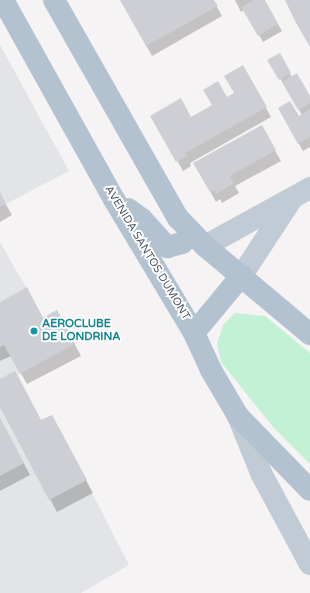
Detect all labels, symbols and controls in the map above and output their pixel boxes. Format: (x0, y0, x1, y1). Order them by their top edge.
street label: AVENIDA SANTOS DUMONT (102, 184, 192, 322)
place label: AEROCLUBE DE LONDRINA (42, 318, 121, 344)
marker: AEROCLUBE DE LONDRINA (29, 326, 39, 336)

